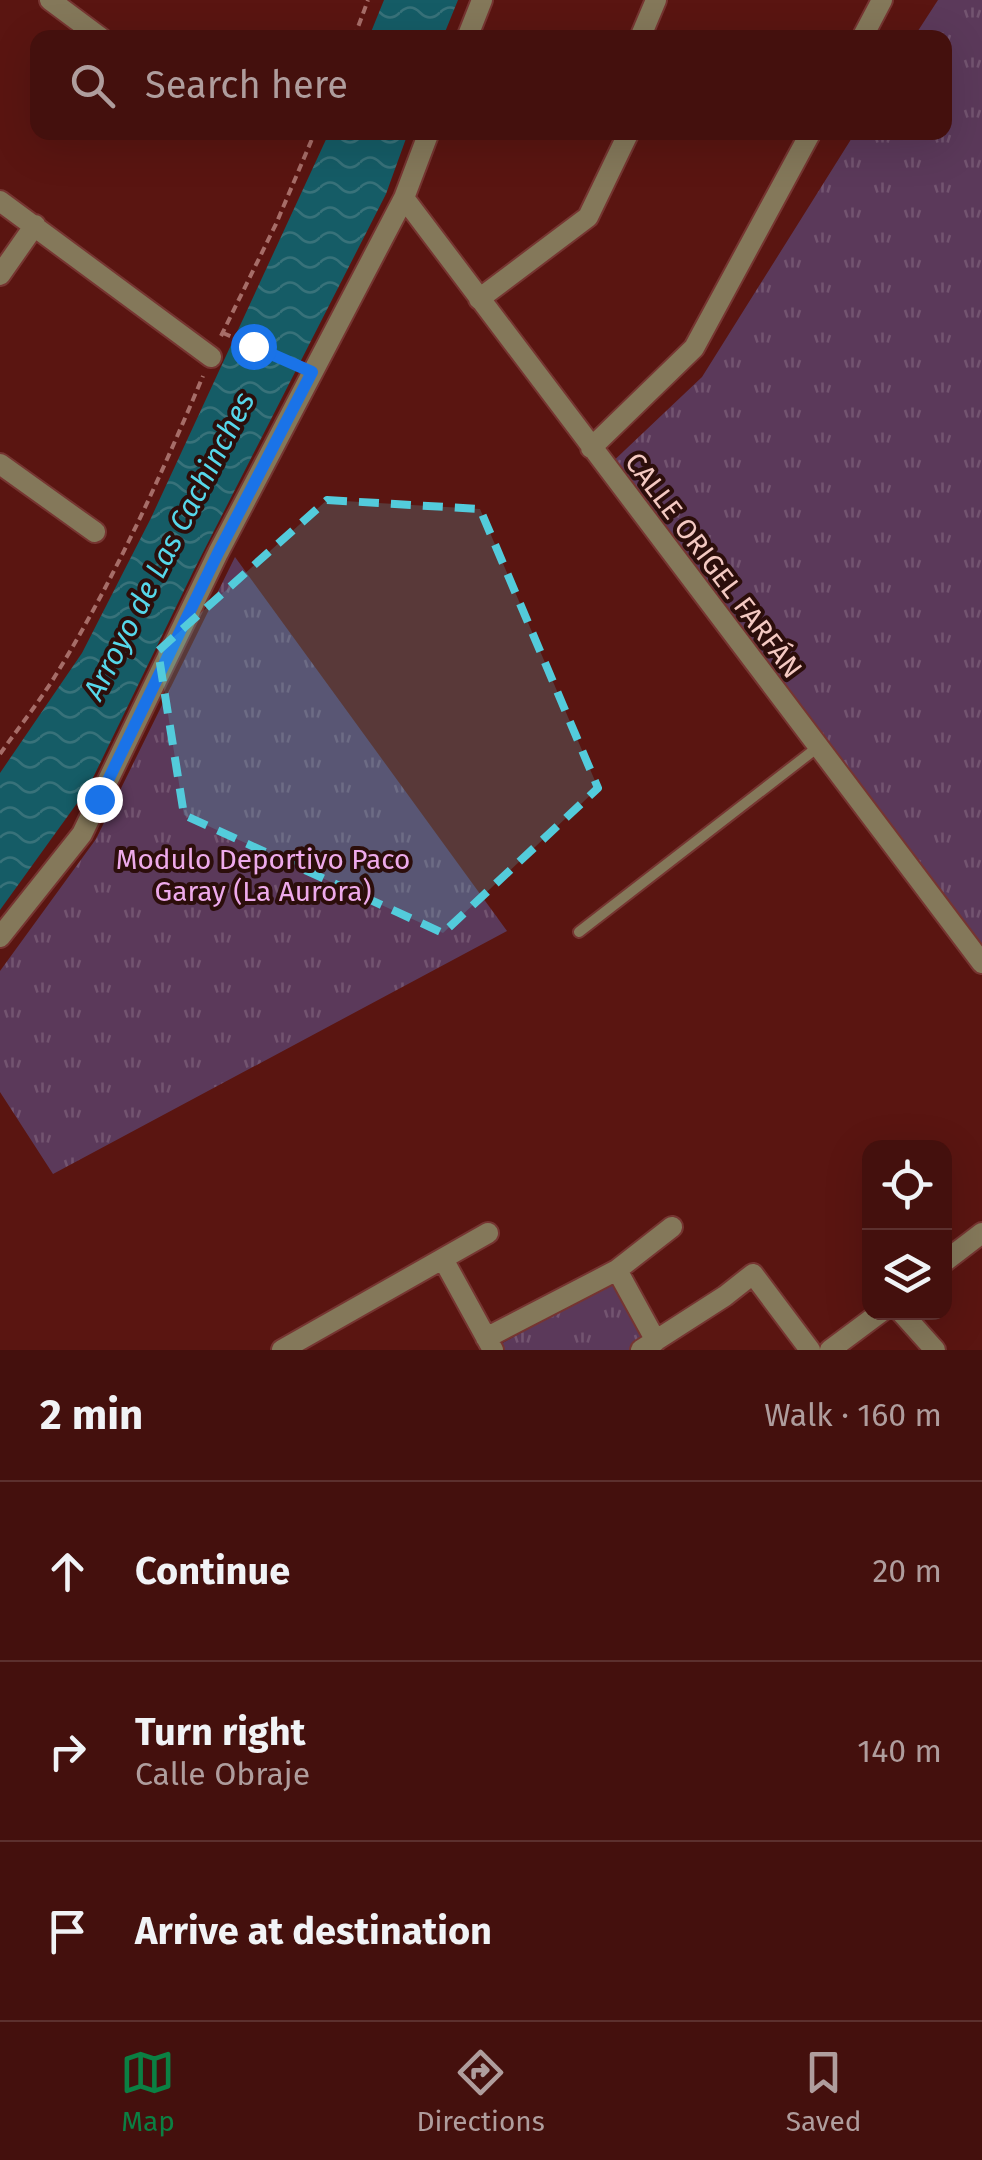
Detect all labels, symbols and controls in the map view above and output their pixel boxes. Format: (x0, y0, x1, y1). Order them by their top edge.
search box (30, 30, 952, 140)
icon: search (65, 58, 120, 113)
text: Search here (145, 62, 348, 108)
route start (231, 324, 277, 370)
water label: Arroyo de Las Cachinches (75, 386, 262, 707)
street label: CALLE ORIGEL FARFÁN (618, 446, 809, 684)
route end (77, 777, 123, 823)
park label: Modulo Deportivo Paco Garay (La Aurora) (116, 843, 410, 908)
map controls (862, 1140, 952, 1320)
button: locate (862, 1140, 952, 1230)
button: layers (862, 1230, 952, 1320)
text: 2 min (40, 1390, 143, 1440)
text: Walk · 160 m (764, 1396, 942, 1434)
icon: ahead (40, 1544, 95, 1599)
text: Continue (135, 1548, 290, 1594)
text: 20 m (872, 1552, 942, 1590)
text: Turn right (135, 1709, 305, 1755)
icon: right (40, 1724, 95, 1779)
text: 140 m (857, 1732, 942, 1770)
text: Calle Obraje (135, 1755, 310, 1793)
icon: arrive (40, 1904, 95, 1959)
text: Arrive at destination (135, 1908, 492, 1954)
tab: Map (120, 2045, 175, 2138)
tab: Directions (416, 2045, 545, 2138)
tab: Saved (786, 2045, 862, 2138)

